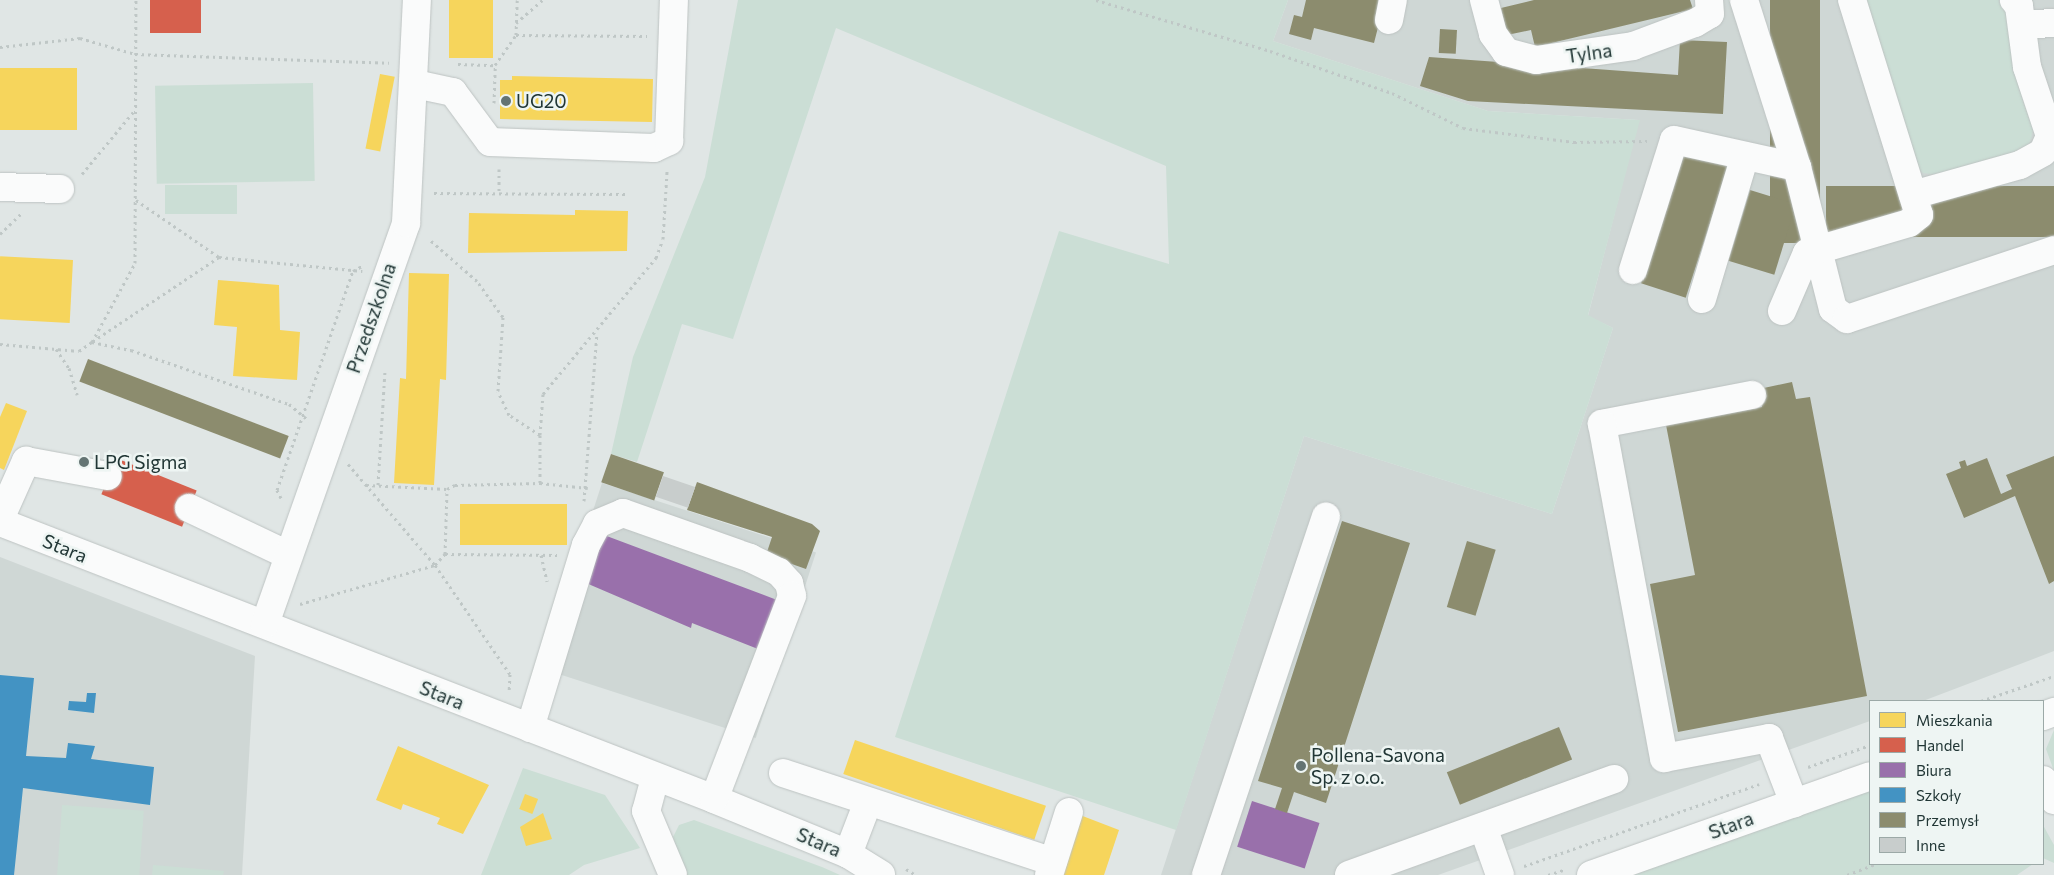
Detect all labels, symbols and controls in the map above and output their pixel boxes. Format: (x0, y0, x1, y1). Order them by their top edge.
street label: Tylna (1564, 38, 1614, 68)
place label: UG20 (516, 90, 567, 112)
marker: UG20 (500, 95, 512, 107)
street label: Przedszkolna (342, 260, 400, 376)
place label: LPG Sigma (94, 451, 187, 473)
marker: LPG Sigma (78, 456, 90, 468)
street label: Stara (39, 529, 91, 567)
street label: Stara (416, 676, 468, 714)
legend (1869, 700, 2044, 865)
text: Mieszkania (1916, 711, 1993, 729)
text: Handel (1916, 736, 1964, 754)
place label: Pollena-Savona Sp. z o.o. (1311, 744, 1445, 788)
marker: Pollena-Savona Sp. z o.o. (1295, 760, 1307, 772)
text: Biura (1916, 761, 1952, 779)
text: Szkoły (1916, 786, 1961, 804)
street label: Stara (1705, 806, 1757, 844)
text: Przemysł (1916, 811, 1979, 829)
street label: Stara (793, 823, 845, 861)
text: Inne (1916, 836, 1945, 854)

